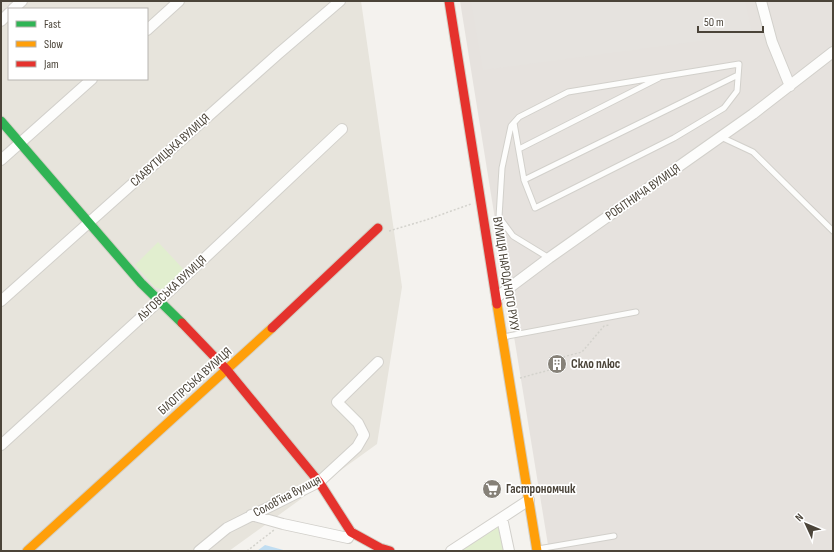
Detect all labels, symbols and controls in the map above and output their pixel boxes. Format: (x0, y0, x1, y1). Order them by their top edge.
legend (8, 8, 148, 80)
scale bar (698, 8, 763, 34)
text: 50 m (704, 15, 724, 30)
text: Fast (44, 17, 61, 32)
text: Slow (44, 37, 63, 52)
text: Jam (43, 57, 59, 72)
street label: СЛАВУТИЦЬКА ВУЛИЦЯ (127, 110, 213, 190)
street label: РОБІТНИЧА ВУЛИЦЯ (602, 160, 684, 224)
street label: ВУЛИЦЯ НАРОДНОГО РУХУ (489, 216, 523, 333)
street label: ЛЬГОВСЬКА ВУЛИЦЯ (133, 252, 210, 325)
street label: БІЛОГІРСЬКА ВУЛИЦЯ (155, 344, 235, 418)
building icon: Скло плюс (546, 353, 568, 375)
place label: Скло плюс (571, 356, 621, 372)
street label: Соловʼїна вулиця (250, 471, 324, 521)
supermarket icon: Гастрономчик (481, 478, 503, 500)
place label: Гастрономчик (506, 481, 576, 497)
north arrow (786, 504, 826, 544)
text: N (792, 511, 806, 524)

